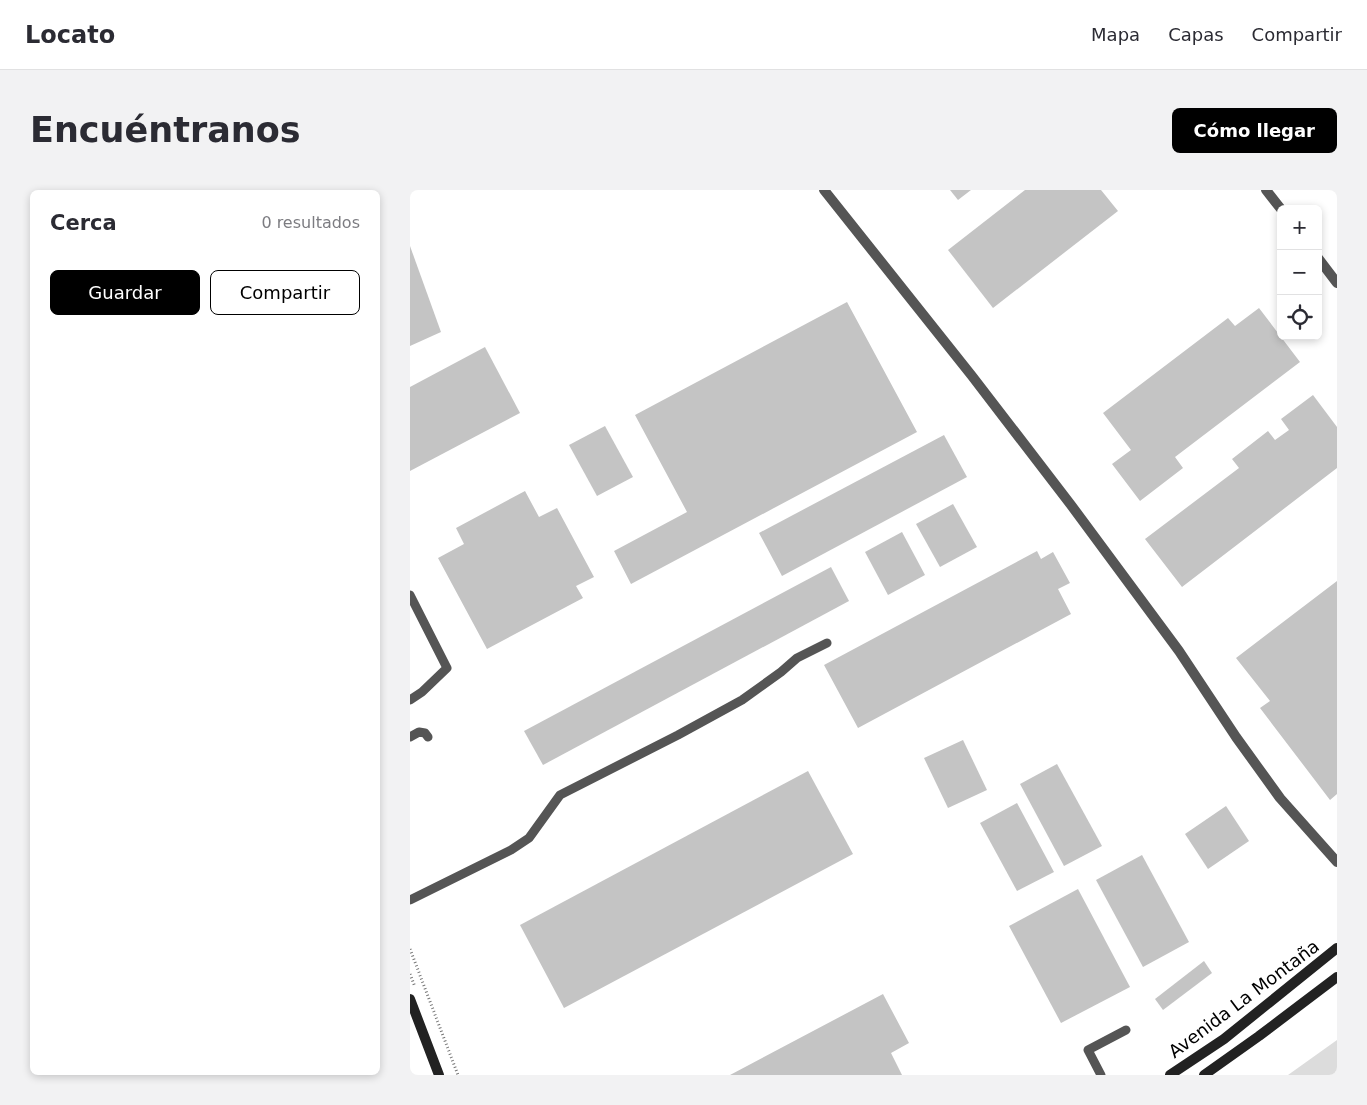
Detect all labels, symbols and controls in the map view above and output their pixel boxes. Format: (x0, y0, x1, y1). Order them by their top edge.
text: Locato (25, 21, 115, 49)
text: Mapa (1091, 24, 1140, 45)
text: Capas (1168, 24, 1224, 45)
text: Compartir (1252, 24, 1342, 45)
button: Cómo llegar (1172, 108, 1337, 153)
text: Encuéntranos (30, 110, 301, 150)
map controls (1277, 205, 1322, 340)
button: + (1277, 205, 1322, 250)
text: Cerca (50, 211, 117, 235)
text: 0 resultados (261, 213, 360, 232)
button: − (1277, 250, 1322, 295)
button: Guardar (50, 270, 200, 315)
button: Compartir (210, 270, 360, 315)
button: locate (1277, 295, 1322, 340)
street label: Avenida La Montaña (1164, 935, 1323, 1062)

